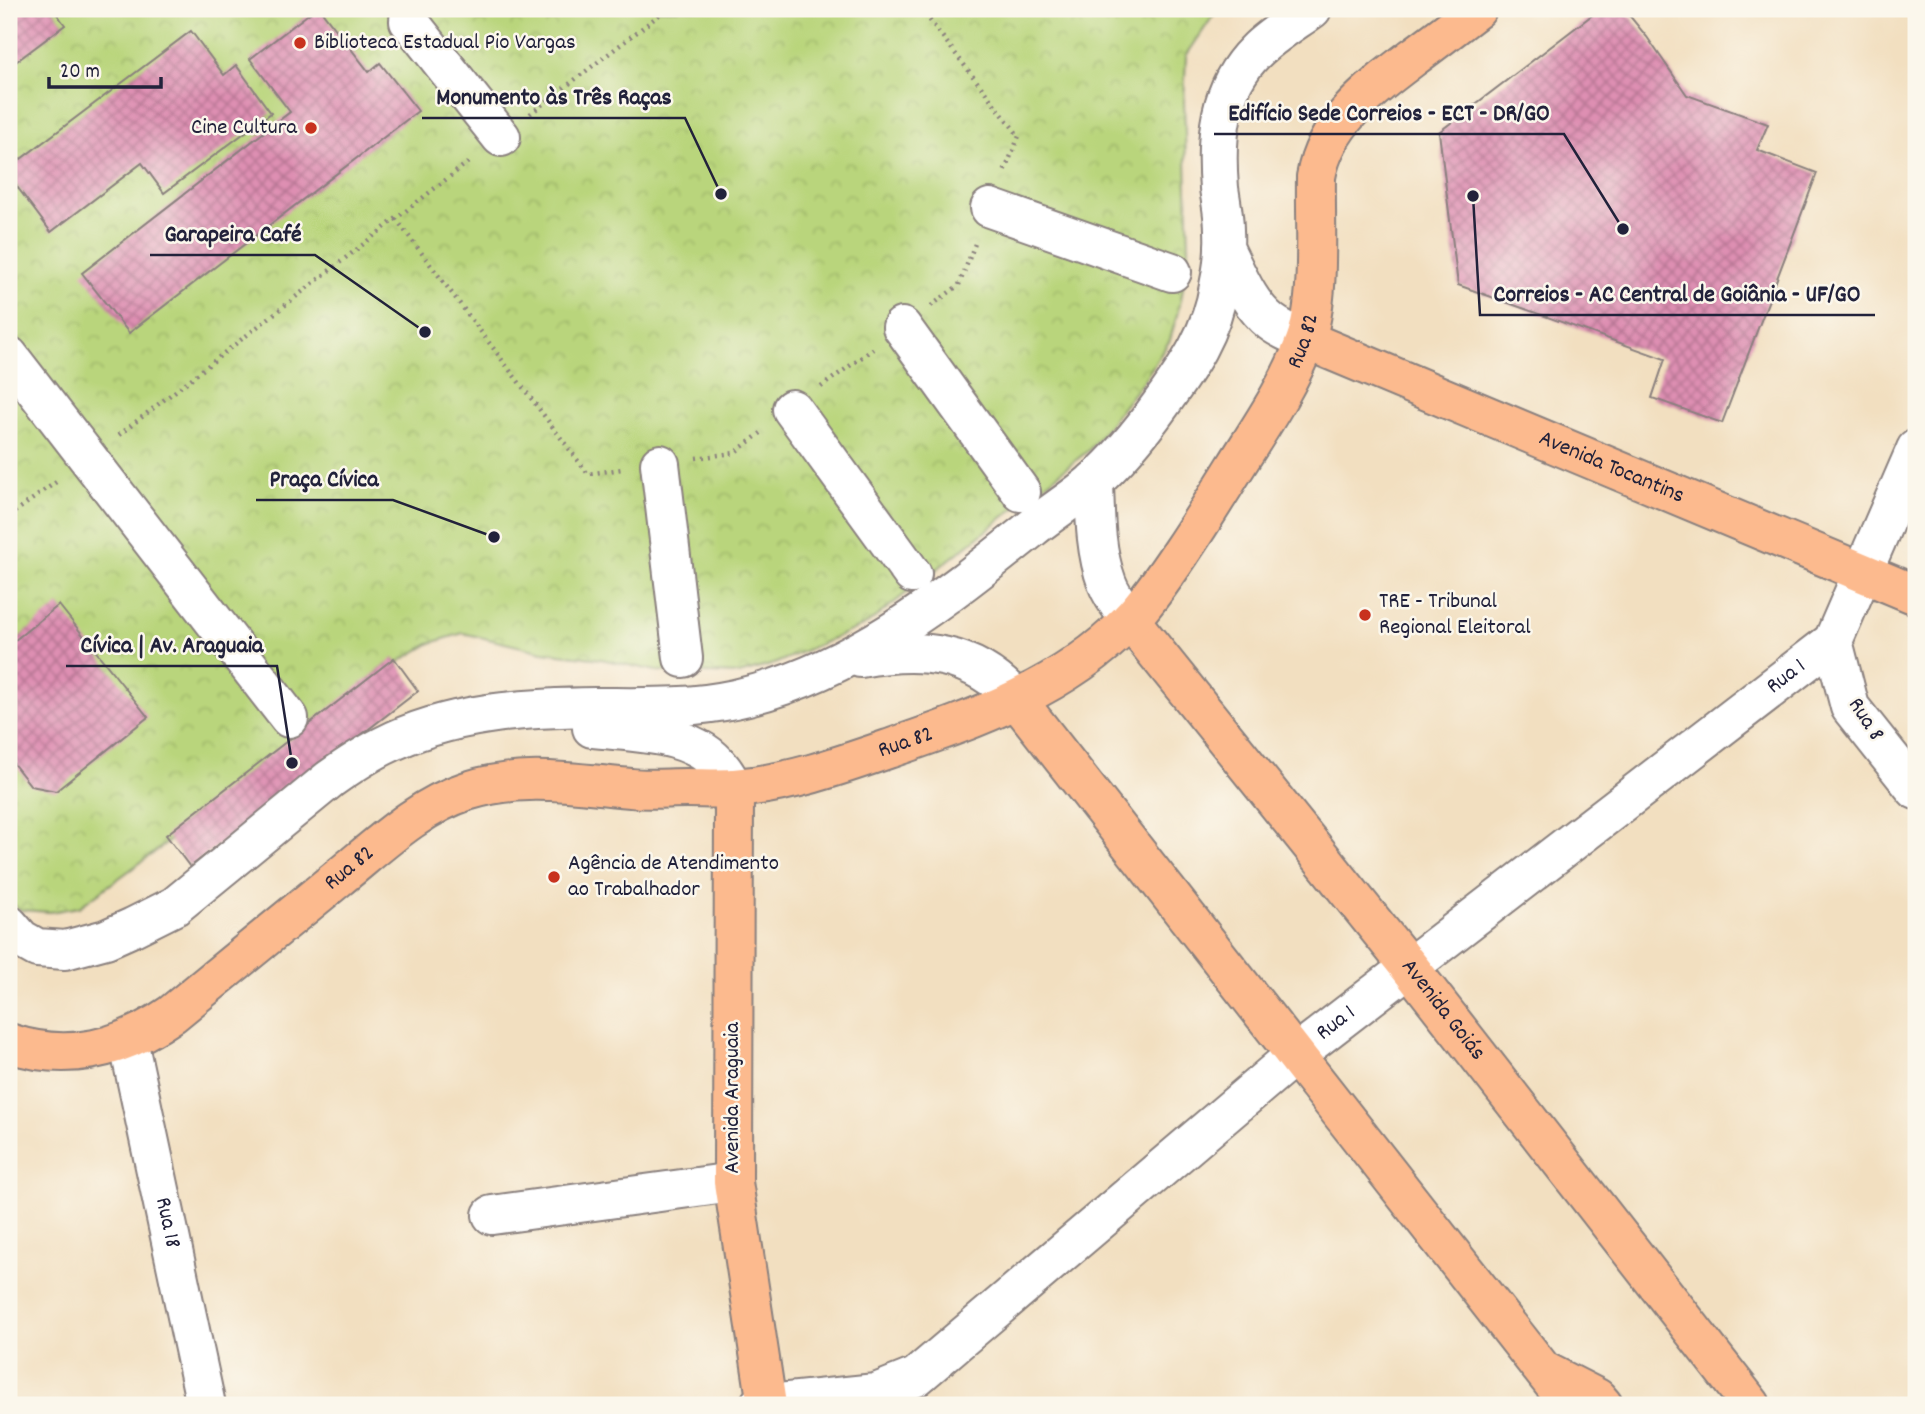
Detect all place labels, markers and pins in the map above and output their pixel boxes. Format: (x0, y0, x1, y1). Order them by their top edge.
place label: Biblioteca Estadual Pio Vargas (314, 27, 576, 60)
marker: Biblioteca Estadual Pio Vargas (292, 35, 308, 51)
callout: Monumento às Três Raças (422, 73, 685, 118)
callout: Edifício Sede Correios - ECT - DR/GO (1214, 89, 1564, 134)
place label: Cine Cultura (191, 112, 298, 145)
marker: Cine Cultura (303, 120, 319, 136)
callout: Garapeira Café (150, 210, 315, 255)
callout: Correios - AC Central de Goiânia - UF/GO (1480, 270, 1875, 315)
callout: Praça Cívica (256, 455, 393, 500)
place label: TRE - Tribunal Regional Eleitoral (1379, 586, 1531, 645)
marker: TRE - Tribunal Regional Eleitoral (1357, 607, 1373, 623)
callout: Cívica | Av. Araguaia (66, 621, 277, 666)
place label: Agência de Atendimento ao Trabalhador (568, 848, 779, 907)
marker: Agência de Atendimento ao Trabalhador (546, 869, 562, 885)

